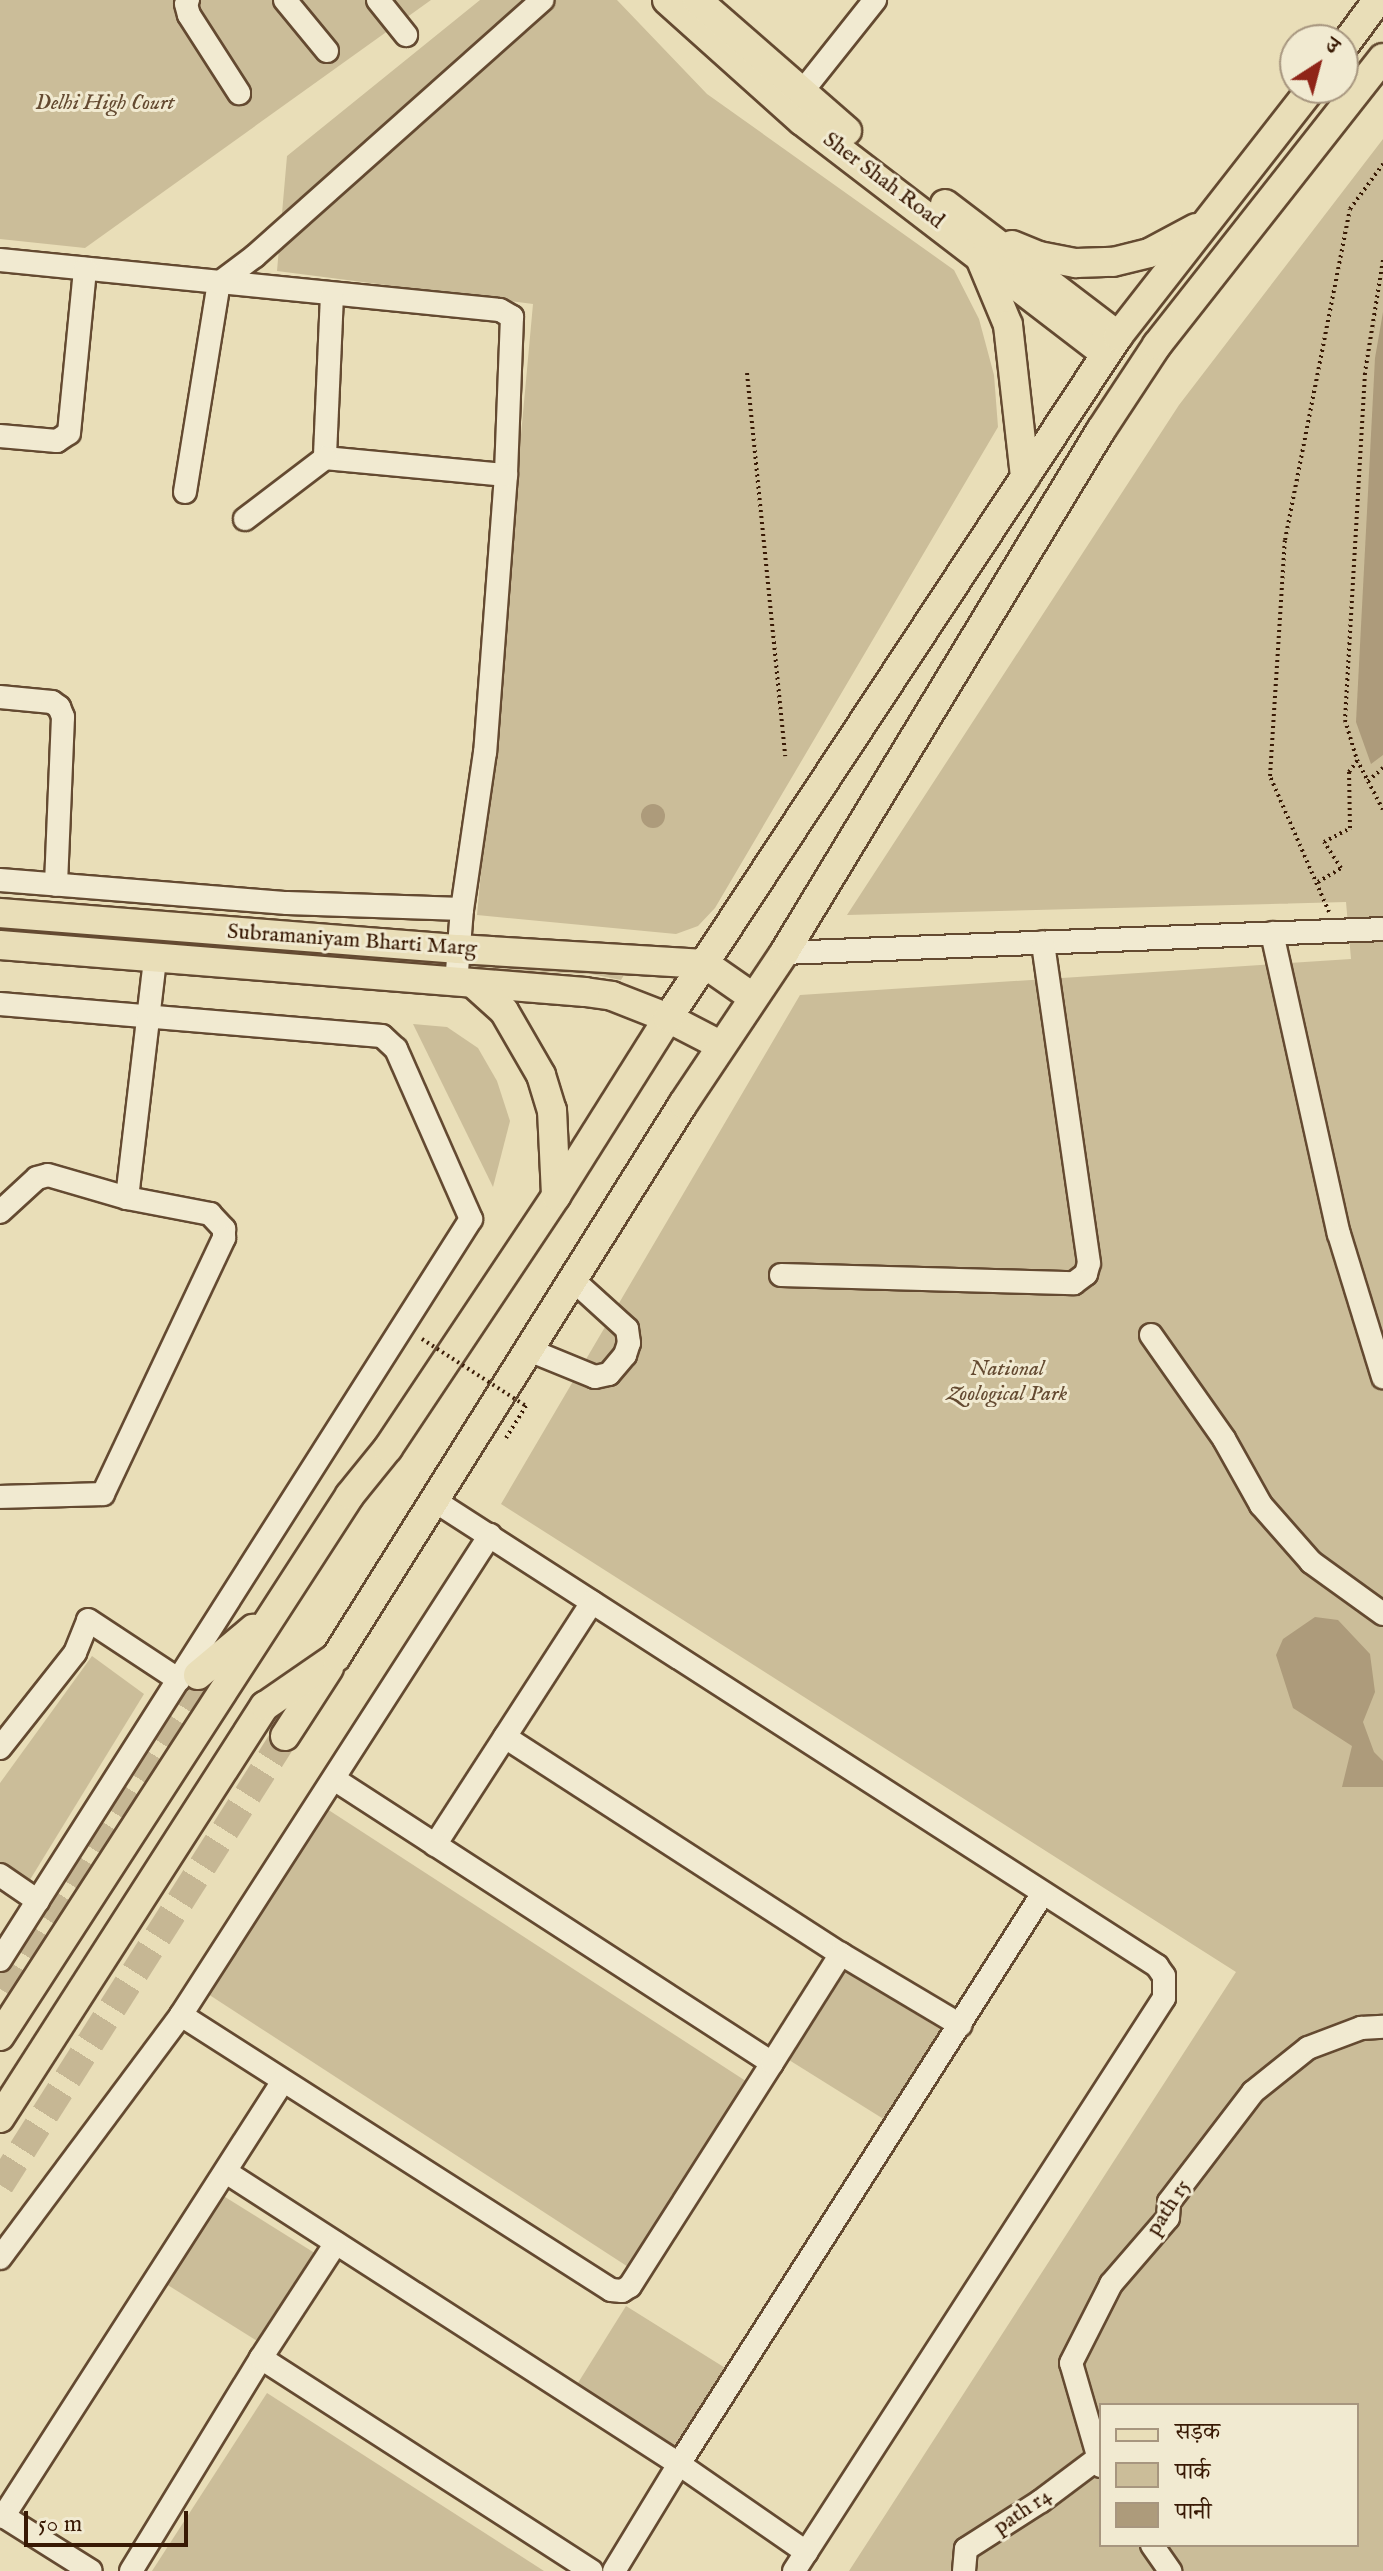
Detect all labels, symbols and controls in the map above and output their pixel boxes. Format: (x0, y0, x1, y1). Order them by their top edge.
north arrow (1279, 24, 1359, 104)
text: उ (1319, 32, 1345, 61)
park label: Delhi High Court (35, 91, 175, 117)
street label: Sher Shah Road (817, 127, 949, 235)
street label: Subramaniyam Bharti Marg (226, 919, 478, 963)
park label: National Zoological Park (947, 1356, 1067, 1408)
street label: path r5 (1141, 2175, 1197, 2241)
legend (1099, 2403, 1359, 2547)
text: सड़क (1175, 2417, 1220, 2448)
text: पार्क (1175, 2457, 1210, 2488)
street label: path r4 (989, 2483, 1057, 2541)
scale bar (28, 2495, 192, 2545)
text: पानी (1175, 2497, 1212, 2528)
text: 50 m (38, 2509, 82, 2540)

